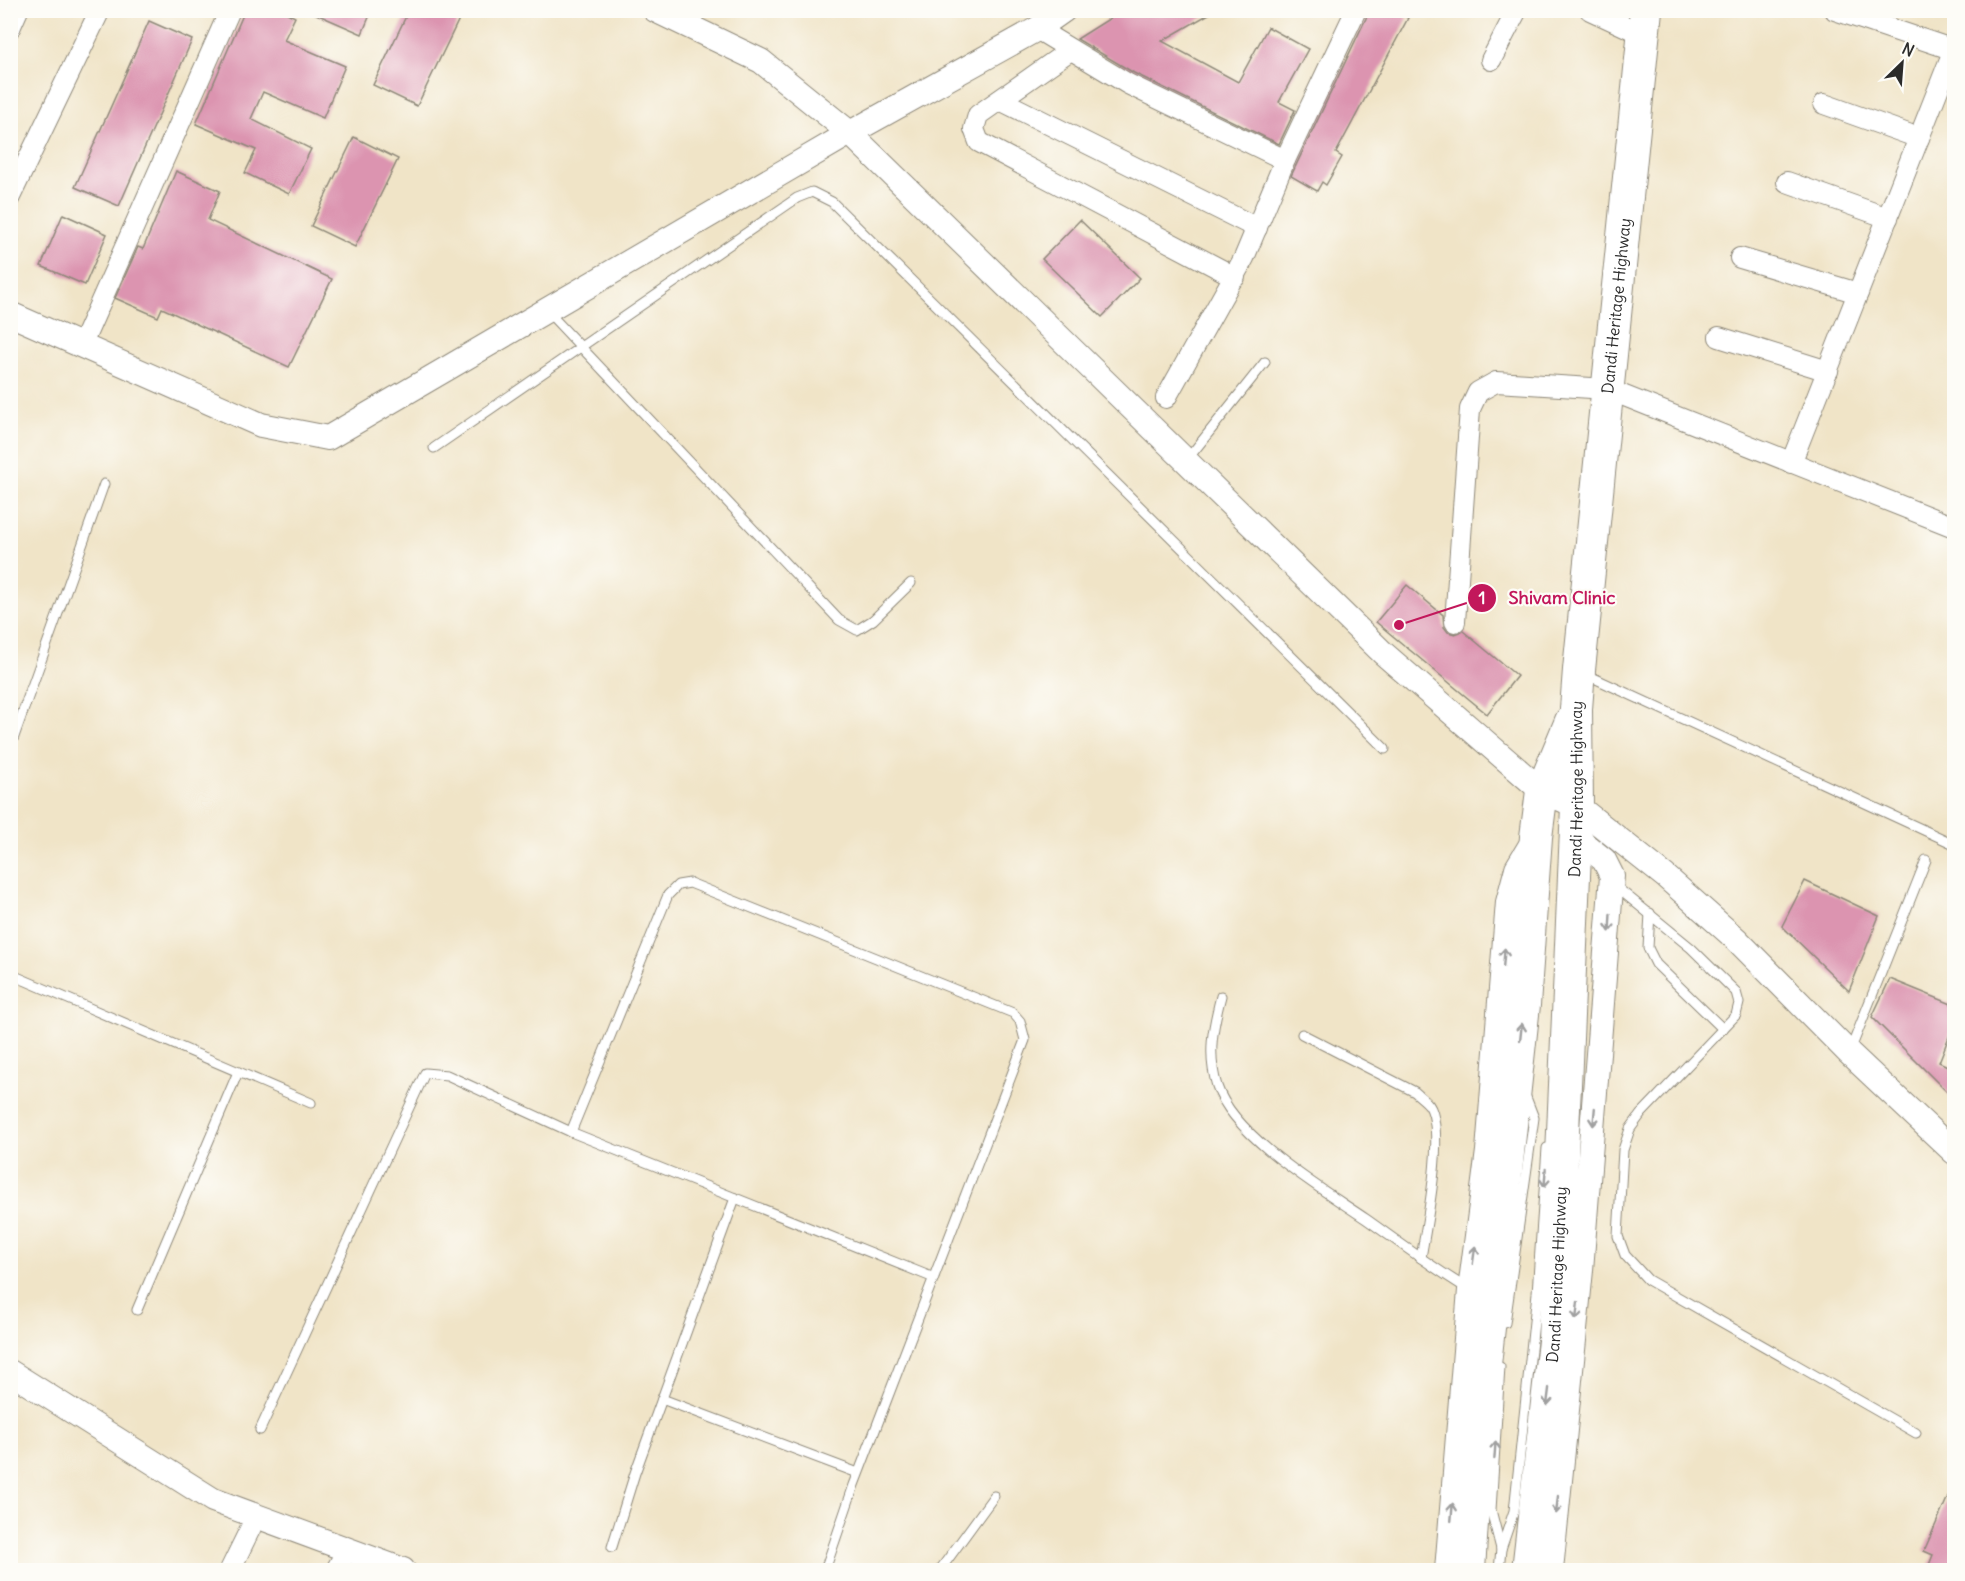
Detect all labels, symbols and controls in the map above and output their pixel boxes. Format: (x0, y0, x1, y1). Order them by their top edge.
north arrow (1872, 33, 1932, 93)
text: N (1899, 38, 1918, 61)
street label: Dandi Heritage Highway (1597, 217, 1635, 395)
callout: Shivam Clinic (1467, 580, 1627, 616)
text: 1 (1478, 586, 1486, 609)
text: Shivam Clinic (1509, 586, 1615, 609)
street label: Dandi Heritage Highway (1564, 700, 1587, 878)
one-way arrow (1604, 912, 1615, 932)
one-way arrow (1499, 947, 1510, 967)
one-way arrow (1516, 1022, 1527, 1042)
one-way arrow (1588, 1107, 1599, 1127)
one-way arrow (1539, 1167, 1550, 1187)
street label: Dandi Heritage Highway (1542, 1186, 1571, 1364)
one-way arrow (1469, 1246, 1480, 1266)
one-way arrow (1571, 1301, 1582, 1321)
one-way arrow (1542, 1386, 1553, 1406)
one-way arrow (1489, 1440, 1500, 1460)
one-way arrow (1551, 1495, 1562, 1515)
one-way arrow (1446, 1503, 1457, 1523)

